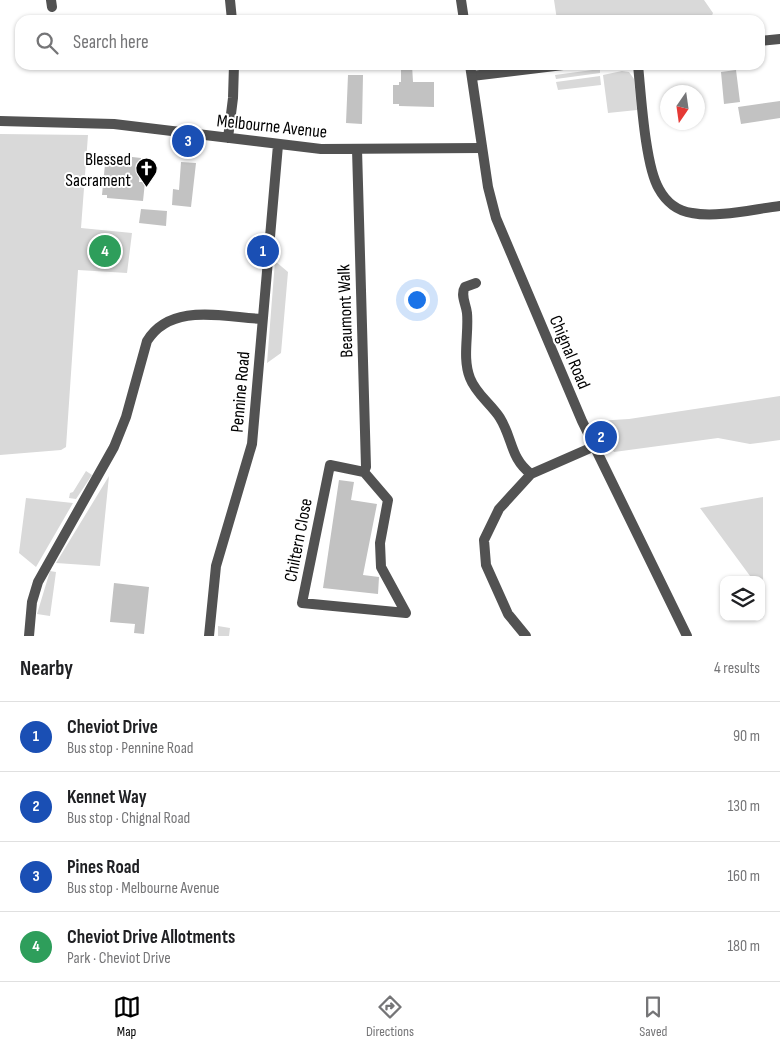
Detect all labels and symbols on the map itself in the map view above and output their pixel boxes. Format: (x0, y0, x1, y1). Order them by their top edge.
north arrow (660, 85, 705, 130)
street label: Melbourne Avenue (216, 110, 328, 143)
pin: 3 (172, 122, 204, 160)
place label: Blessed Sacrament (65, 149, 131, 191)
church icon: Blessed Sacrament (135, 157, 159, 188)
pin: 4 (89, 232, 121, 270)
pin: 1 (247, 232, 279, 270)
street label: Beaumont Walk (333, 264, 358, 358)
your location (404, 287, 430, 313)
street label: Chignal Road (545, 312, 594, 392)
street label: Pennine Road (226, 351, 255, 433)
pin: 2 (585, 418, 617, 456)
street label: Chiltern Close (280, 497, 317, 584)

